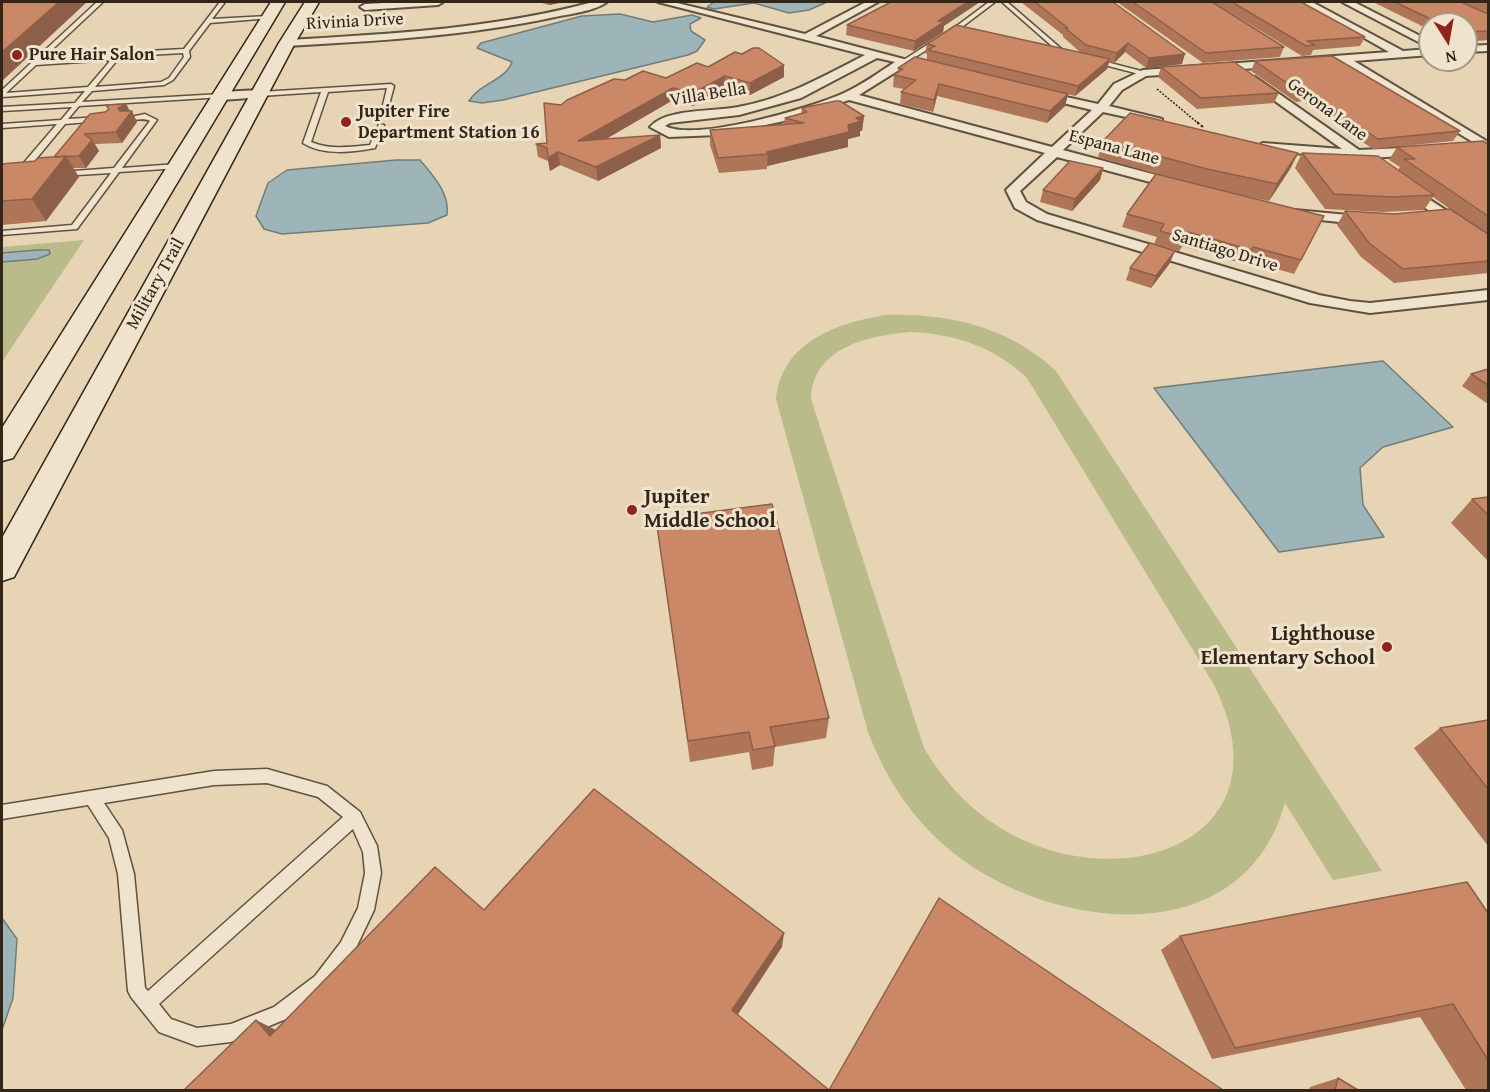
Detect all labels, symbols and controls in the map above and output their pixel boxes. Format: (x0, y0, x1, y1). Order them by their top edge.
street label: Rivinia Drive (306, 9, 404, 35)
north arrow (1418, 12, 1478, 72)
place label: Pure Hair Salon (29, 44, 155, 66)
text: N (1444, 45, 1459, 71)
marker: Pure Hair Salon (10, 48, 24, 62)
street label: Gerona Lane (1283, 74, 1371, 146)
street label: Villa Bella (668, 78, 748, 112)
place label: Jupiter Fire Department Station 16 (358, 101, 540, 144)
marker: Jupiter Fire Department Station 16 (339, 115, 353, 129)
street label: Espana Lane (1066, 126, 1162, 170)
street label: Santiago Drive (1169, 225, 1281, 277)
street label: Military Trail (122, 235, 190, 333)
place label: Jupiter Middle School (644, 485, 776, 535)
marker: Jupiter Middle School (625, 503, 639, 517)
place label: Lighthouse Elementary School (1201, 622, 1375, 672)
marker: Lighthouse Elementary School (1380, 640, 1394, 654)

